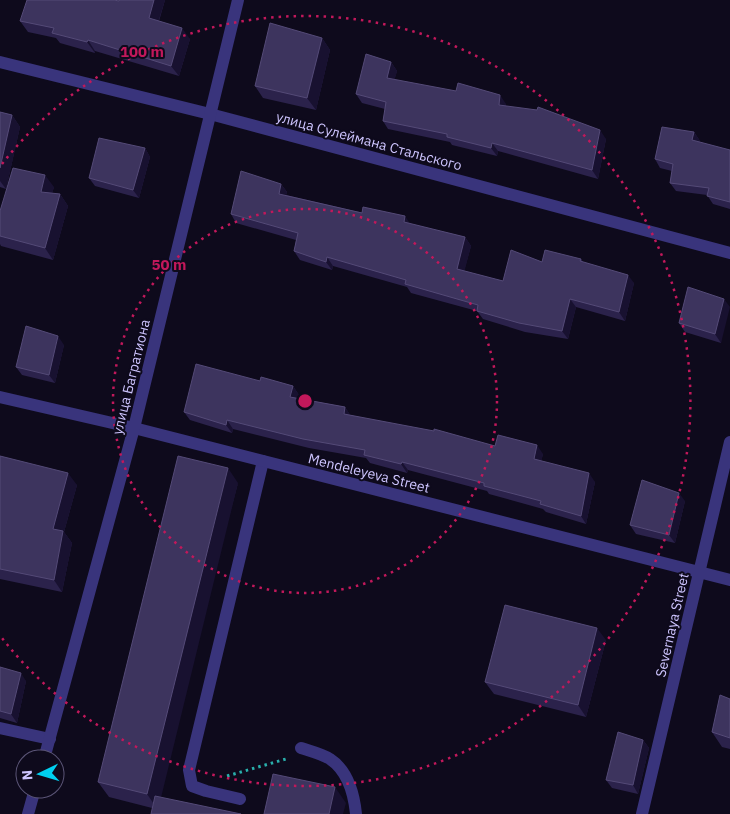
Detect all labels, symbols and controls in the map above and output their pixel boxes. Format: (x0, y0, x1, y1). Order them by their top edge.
text: 100 m (120, 42, 164, 61)
street label: улица Сулеймана Стальского (274, 108, 464, 175)
text: 50 m (152, 255, 186, 274)
street label: улица Багратиона (108, 317, 154, 437)
centre of rings (296, 392, 314, 410)
street label: Mendeleyeva Street (306, 449, 432, 497)
street label: Severnaya Street (651, 571, 693, 679)
north arrow (15, 749, 65, 799)
text: N (18, 769, 36, 781)

